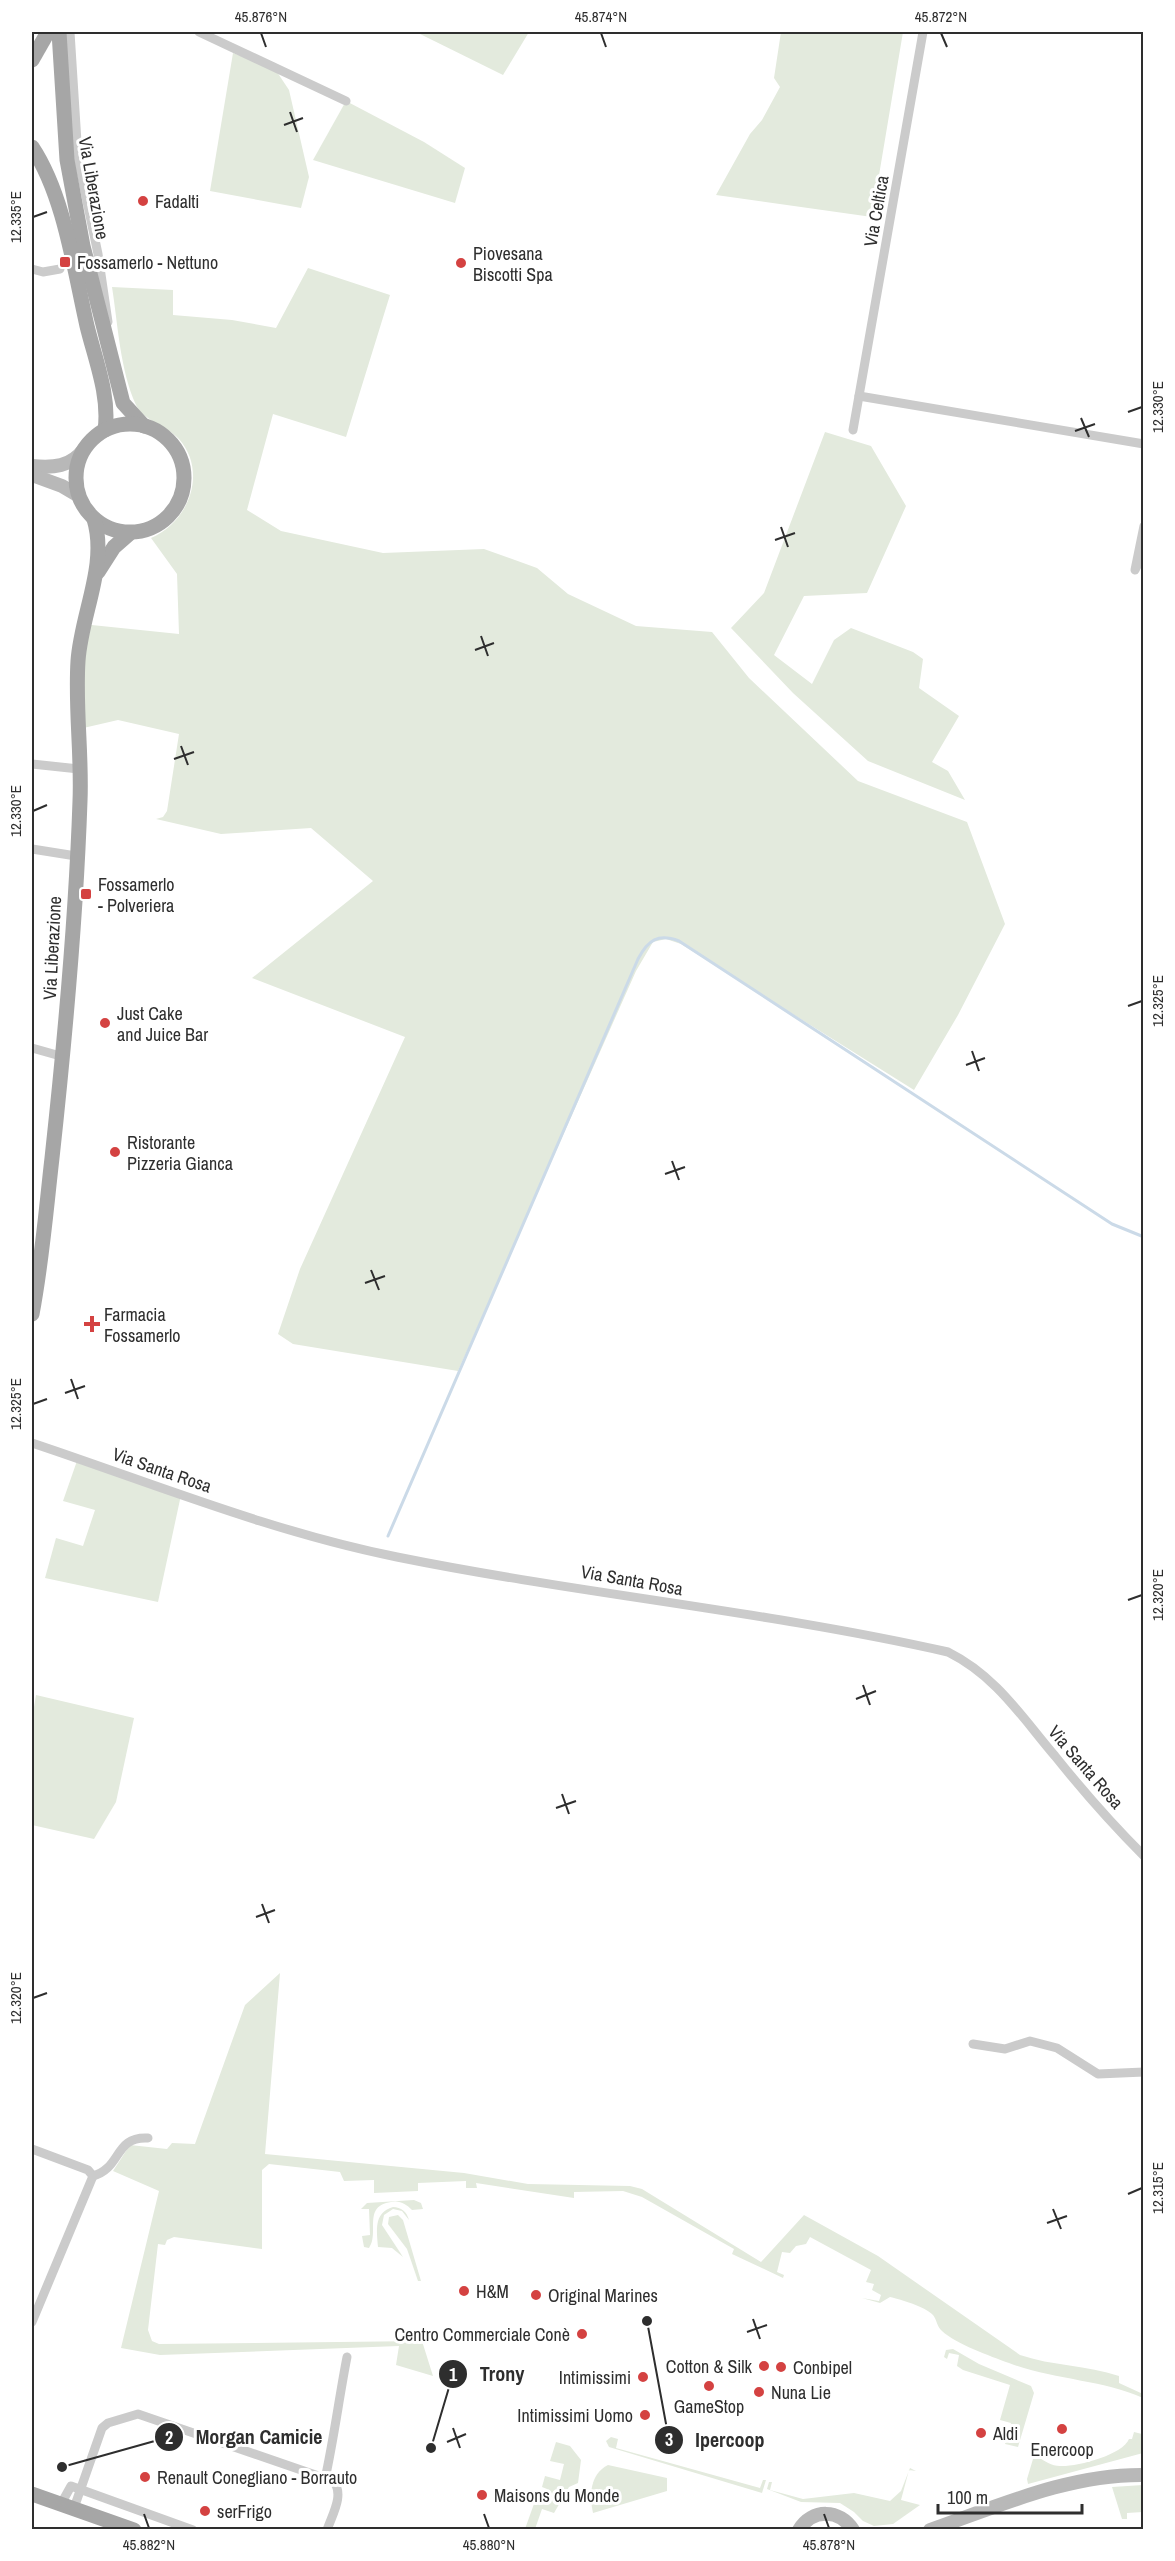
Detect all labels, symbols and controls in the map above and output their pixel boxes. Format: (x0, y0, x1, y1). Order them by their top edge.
text: 45.876°N (235, 6, 287, 27)
text: 45.874°N (575, 6, 627, 27)
text: 45.872°N (915, 6, 967, 27)
street label: Via Liberazione (73, 135, 115, 241)
street label: Via Celtica (857, 173, 895, 249)
place label: Fadalti (155, 189, 199, 214)
text: 12.335°E (5, 191, 26, 243)
marker: Fadalti (136, 194, 150, 208)
place label: Piovesana Biscotti Spa (473, 241, 553, 287)
place label: Fossamerlo - Nettuno (77, 250, 218, 275)
marker: Fossamerlo - Nettuno (58, 255, 72, 269)
marker: Piovesana Biscotti Spa (454, 256, 468, 270)
text: 12.330°E (1147, 381, 1168, 433)
text: 12.330°E (5, 785, 26, 837)
place label: Fossamerlo - Polveriera (98, 872, 174, 918)
marker: Fossamerlo - Polveriera (79, 887, 93, 901)
street label: Via Liberazione (37, 895, 67, 1001)
text: 12.325°E (1147, 975, 1168, 1027)
place label: Just Cake and Juice Bar (117, 1001, 208, 1047)
marker: Just Cake and Juice Bar (98, 1016, 112, 1030)
place label: Ristorante Pizzeria Gianca (127, 1130, 233, 1176)
marker: Ristorante Pizzeria Gianca (108, 1145, 122, 1159)
place label: Farmacia Fossamerlo (104, 1302, 180, 1348)
marker: Farmacia Fossamerlo (85, 1317, 99, 1331)
text: 12.325°E (5, 1378, 26, 1430)
street label: Via Santa Rosa (109, 1441, 215, 1499)
street label: Via Santa Rosa (579, 1559, 685, 1601)
text: 12.320°E (1147, 1569, 1168, 1621)
street label: Via Santa Rosa (1043, 1720, 1129, 1814)
text: 12.320°E (5, 1972, 26, 2024)
text: 12.315°E (1147, 2162, 1168, 2214)
place label: H&M (476, 2279, 509, 2304)
place label: Original Marines (548, 2283, 658, 2308)
marker: H&M (457, 2284, 471, 2298)
marker: Original Marines (529, 2288, 543, 2302)
place label: Centro Commerciale Conè (394, 2322, 570, 2347)
marker: Centro Commerciale Conè (575, 2327, 589, 2341)
place label: Cotton & Silk (666, 2354, 753, 2379)
callout: Trony (438, 2355, 536, 2393)
place label: Conbipel (793, 2355, 852, 2380)
marker: Cotton & Silk (757, 2359, 771, 2373)
text: Trony (480, 2360, 525, 2387)
marker: Conbipel (774, 2360, 788, 2374)
text: 1 (449, 2362, 458, 2387)
place label: Intimissimi (559, 2365, 631, 2390)
marker: Intimissimi (636, 2370, 650, 2384)
marker: GameStop (702, 2379, 716, 2393)
place label: Nuna Lie (771, 2380, 831, 2405)
marker: Nuna Lie (752, 2385, 766, 2399)
place label: GameStop (674, 2394, 744, 2419)
place label: Intimissimi Uomo (517, 2403, 633, 2428)
marker: Intimissimi Uomo (638, 2408, 652, 2422)
callout: Morgan Camicie (154, 2418, 334, 2456)
callout: Ipercoop (654, 2421, 777, 2459)
place label: Aldi (992, 2421, 1018, 2446)
marker: Enercoop (1055, 2422, 1069, 2436)
text: Morgan Camicie (196, 2423, 322, 2450)
text: 2 (165, 2425, 173, 2450)
text: Ipercoop (695, 2426, 765, 2453)
marker: Aldi (974, 2426, 988, 2440)
text: 3 (665, 2427, 673, 2452)
place label: Enercoop (1030, 2437, 1094, 2462)
place label: Renault Conegliano - Borrauto (157, 2465, 357, 2490)
marker: Renault Conegliano - Borrauto (138, 2470, 152, 2484)
scale bar (938, 2477, 1082, 2515)
place label: Maisons du Monde (494, 2483, 620, 2508)
text: 100 m (947, 2485, 988, 2510)
marker: Maisons du Monde (475, 2488, 489, 2502)
place label: serFrigo (217, 2499, 272, 2524)
marker: serFrigo (198, 2504, 212, 2518)
text: 45.882°N (123, 2534, 175, 2555)
text: 45.880°N (463, 2534, 515, 2555)
text: 45.878°N (803, 2534, 855, 2555)

